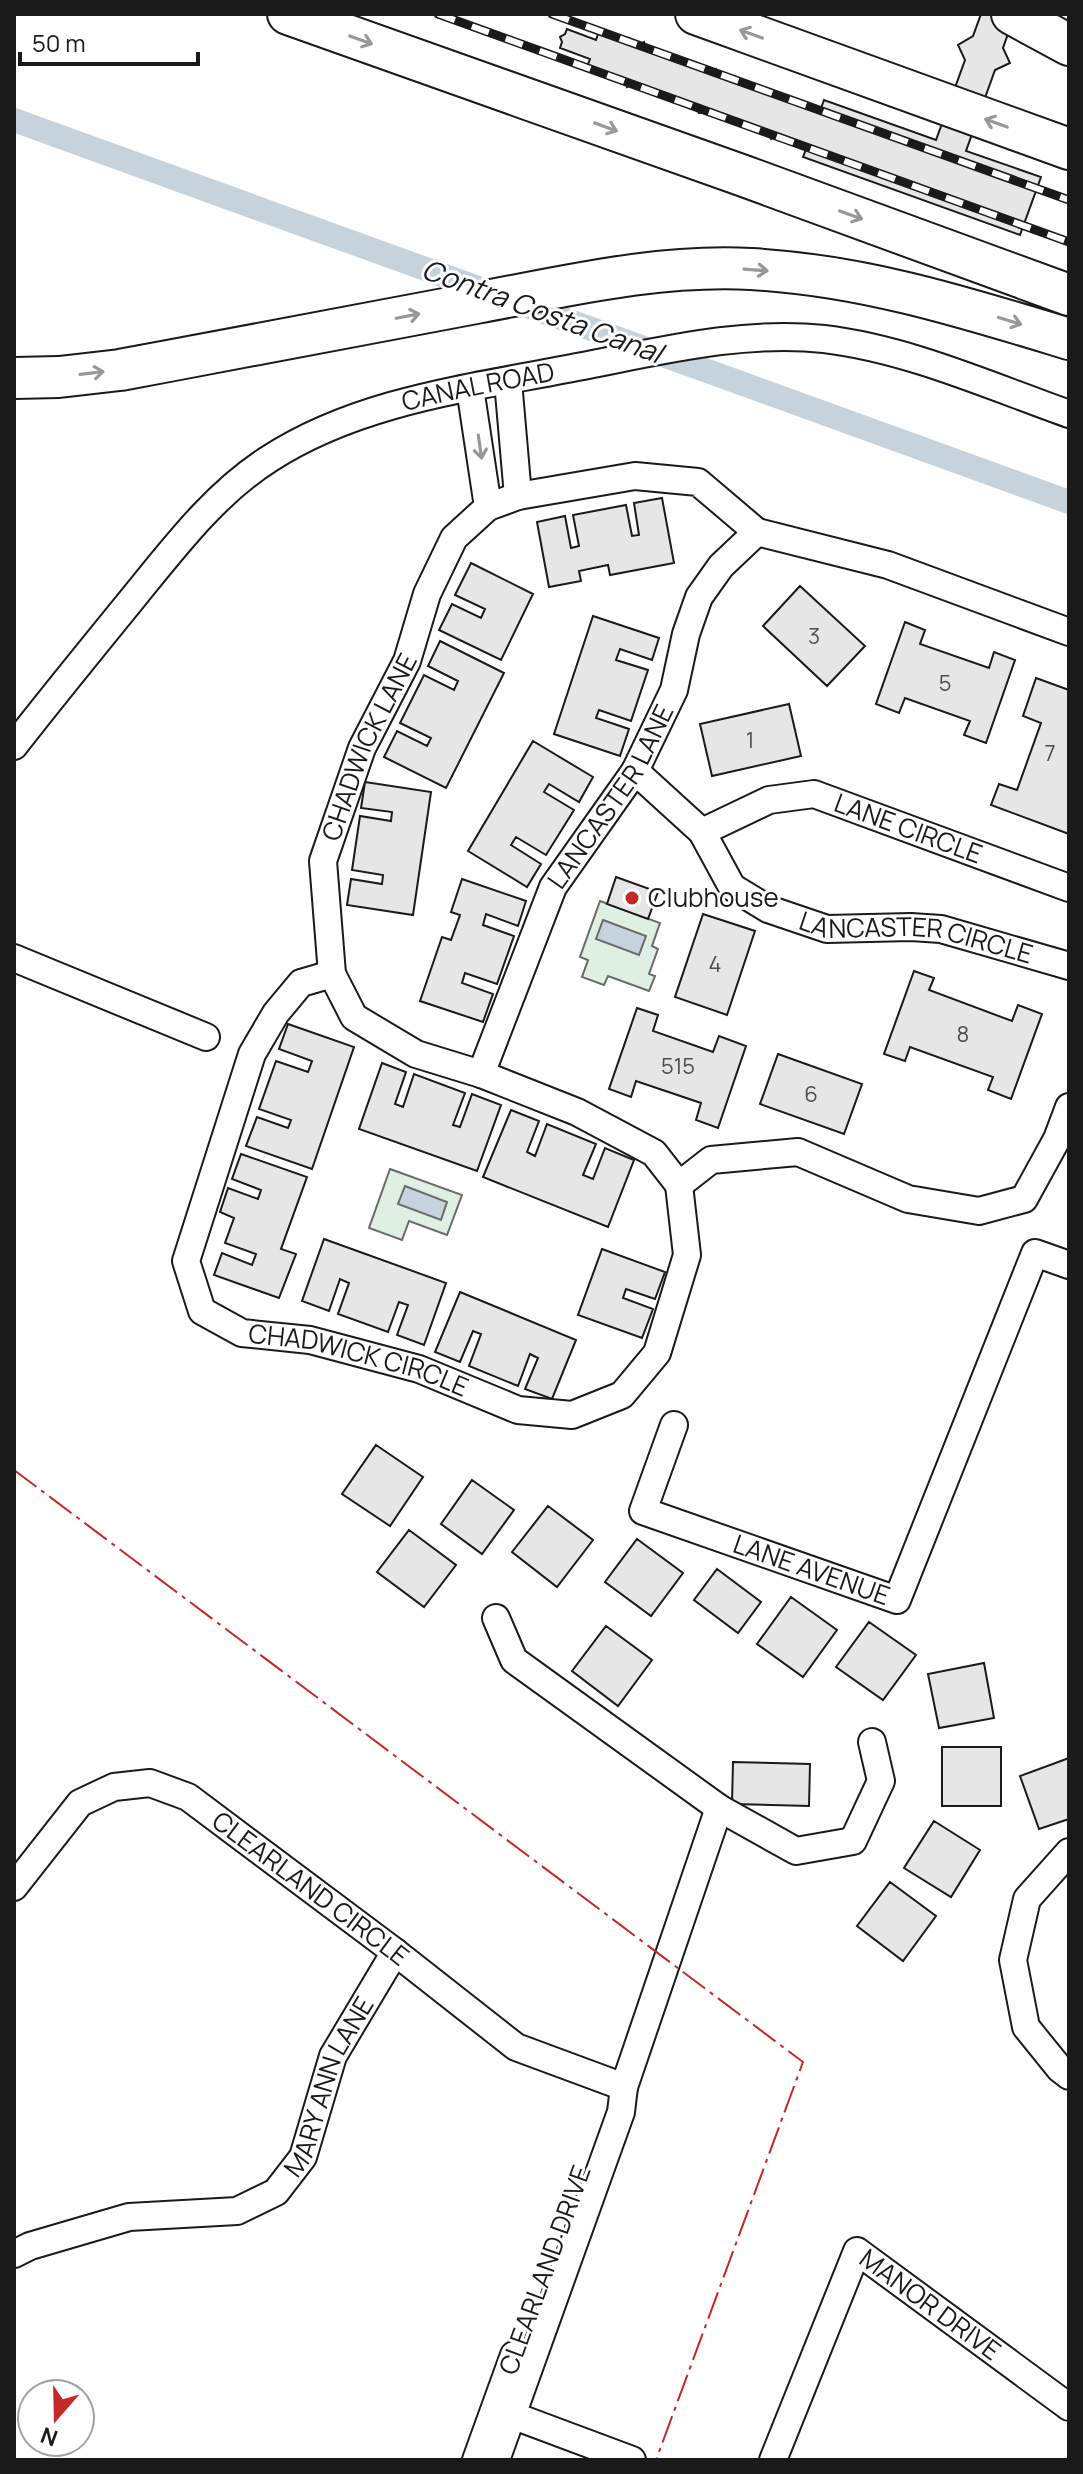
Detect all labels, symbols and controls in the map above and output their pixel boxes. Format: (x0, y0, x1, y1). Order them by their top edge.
scale bar (20, 16, 198, 66)
text: 50 m (32, 26, 86, 59)
one-way arrow (739, 26, 764, 40)
one-way arrow (348, 34, 373, 48)
one-way arrow (983, 114, 1008, 129)
one-way arrow (593, 121, 618, 135)
one-way arrow (838, 209, 863, 223)
water label: Contra Costa Canal (417, 249, 671, 372)
one-way arrow (742, 263, 769, 278)
one-way arrow (395, 307, 421, 322)
one-way arrow (997, 315, 1022, 329)
street label: CANAL ROAD (398, 353, 557, 419)
one-way arrow (78, 366, 105, 381)
one-way arrow (473, 434, 488, 459)
house number: 3 (808, 621, 820, 651)
street label: CHADWICK LANE (312, 647, 425, 845)
house number: 5 (939, 668, 951, 698)
street label: LANCASTER LANE (538, 698, 681, 895)
house number: 1 (746, 725, 754, 755)
house number: 7 (1044, 738, 1056, 768)
street label: LANE CIRCLE (829, 784, 988, 871)
place label: Clubhouse (648, 879, 779, 915)
marker: Clubhouse (623, 889, 641, 907)
street label: LANCASTER CIRCLE (795, 902, 1037, 972)
house number: 4 (709, 949, 721, 979)
house number: 8 (957, 1019, 969, 1049)
house number: 515 (661, 1051, 695, 1081)
house number: 6 (804, 1079, 818, 1109)
street label: CHADWICK CIRCLE (247, 1315, 474, 1405)
street label: LANE AVENUE (729, 1525, 895, 1613)
street label: CLEARLAND CIRCLE (205, 1802, 417, 1973)
street label: MARY ANN LANE (275, 1989, 382, 2184)
street label: CLEARLAND DRIVE (489, 2160, 599, 2379)
street label: MANOR DRIVE (853, 2240, 1009, 2368)
north arrow (16, 2378, 96, 2458)
text: N (37, 2420, 62, 2454)

